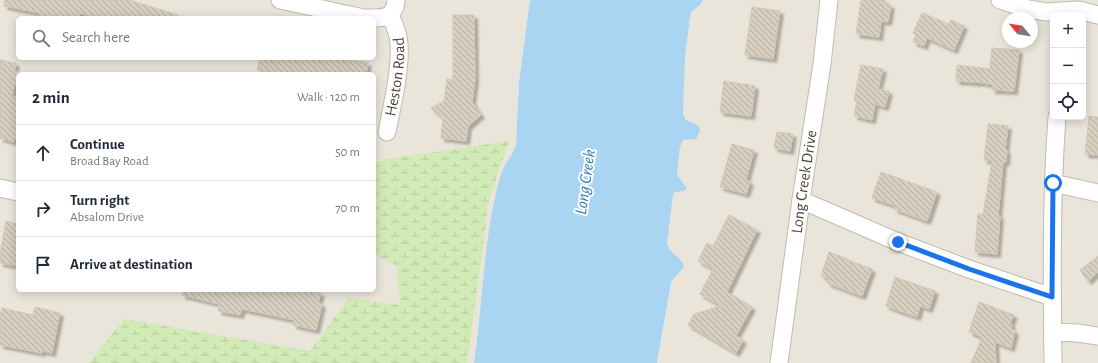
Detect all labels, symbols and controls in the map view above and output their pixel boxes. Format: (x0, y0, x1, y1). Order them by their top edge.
north arrow (1002, 12, 1038, 48)
map controls (1050, 12, 1086, 120)
button: + (1050, 12, 1086, 48)
search box (16, 16, 376, 60)
icon: search (30, 27, 52, 49)
text: Search here (62, 30, 130, 45)
street label: Heston Road (382, 37, 407, 118)
button: − (1050, 48, 1086, 84)
button: locate (1050, 84, 1086, 120)
text: 2 min (32, 89, 70, 106)
text: Walk · 120 m (297, 91, 360, 104)
street label: Long Creek Drive (789, 129, 820, 234)
text: Continue (70, 137, 125, 152)
icon: ahead (32, 142, 54, 164)
text: 50 m (335, 146, 360, 159)
water label: Long Creek (572, 148, 598, 216)
text: Broad Bay Road (70, 155, 149, 168)
route start (1044, 174, 1062, 192)
text: Turn right (70, 193, 129, 208)
icon: right (32, 198, 54, 220)
text: 70 m (335, 202, 360, 215)
text: Absalom Drive (70, 211, 144, 224)
route end (889, 233, 907, 251)
icon: arrive (32, 254, 54, 276)
text: Arrive at destination (70, 257, 193, 272)

